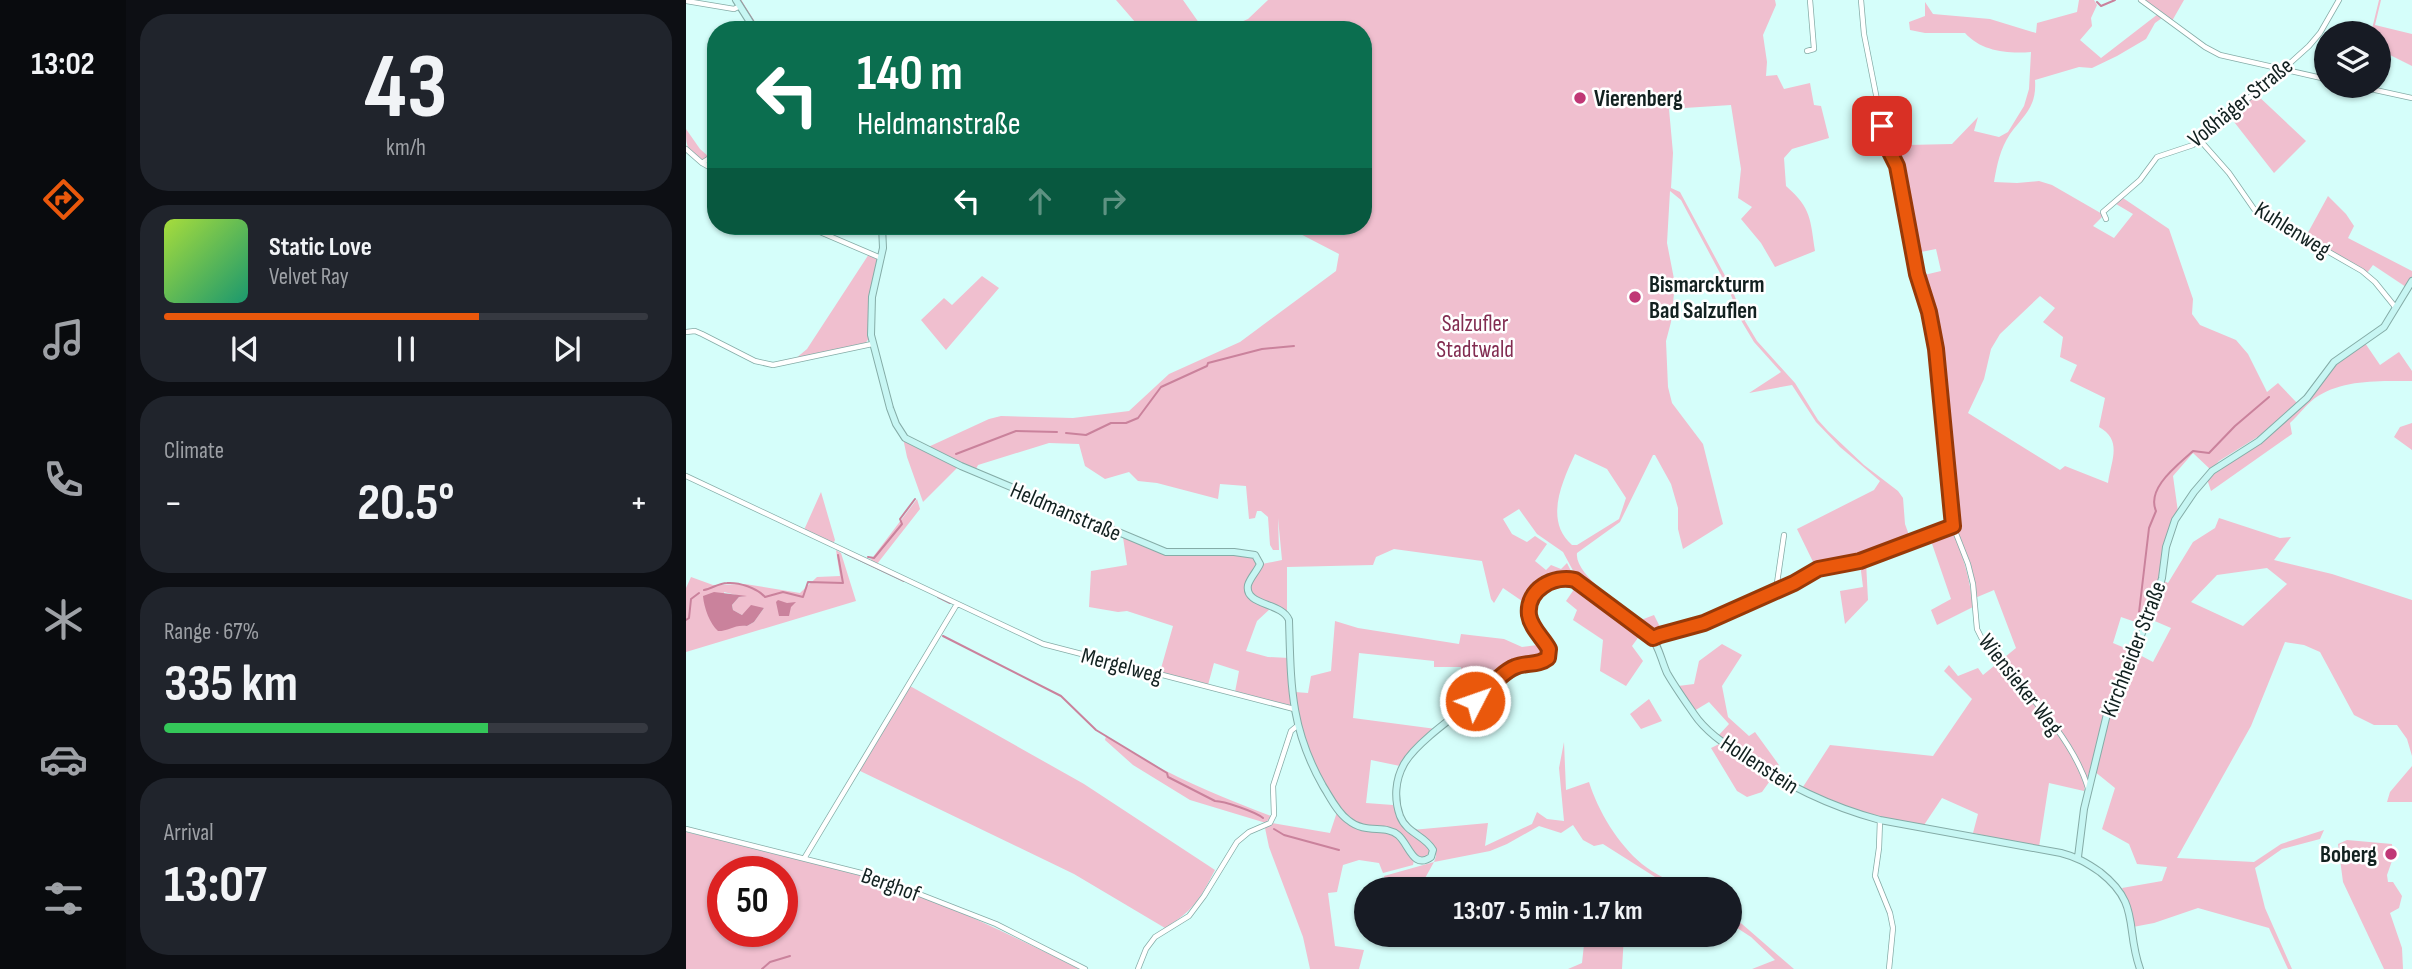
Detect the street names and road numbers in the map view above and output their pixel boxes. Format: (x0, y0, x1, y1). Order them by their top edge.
street label: Voßhäger Straße (2182, 52, 2299, 154)
street label: Kuhlenweg (2249, 196, 2336, 264)
street label: Heldmanstraße (1006, 476, 1125, 548)
street label: Kirchheider Straße (2095, 577, 2173, 721)
street label: Wiensieker Weg (1972, 628, 2069, 741)
street label: Mergelweg (1078, 642, 1165, 690)
street label: Hollenstein (1715, 729, 1804, 800)
street label: Berghof (857, 861, 924, 909)

